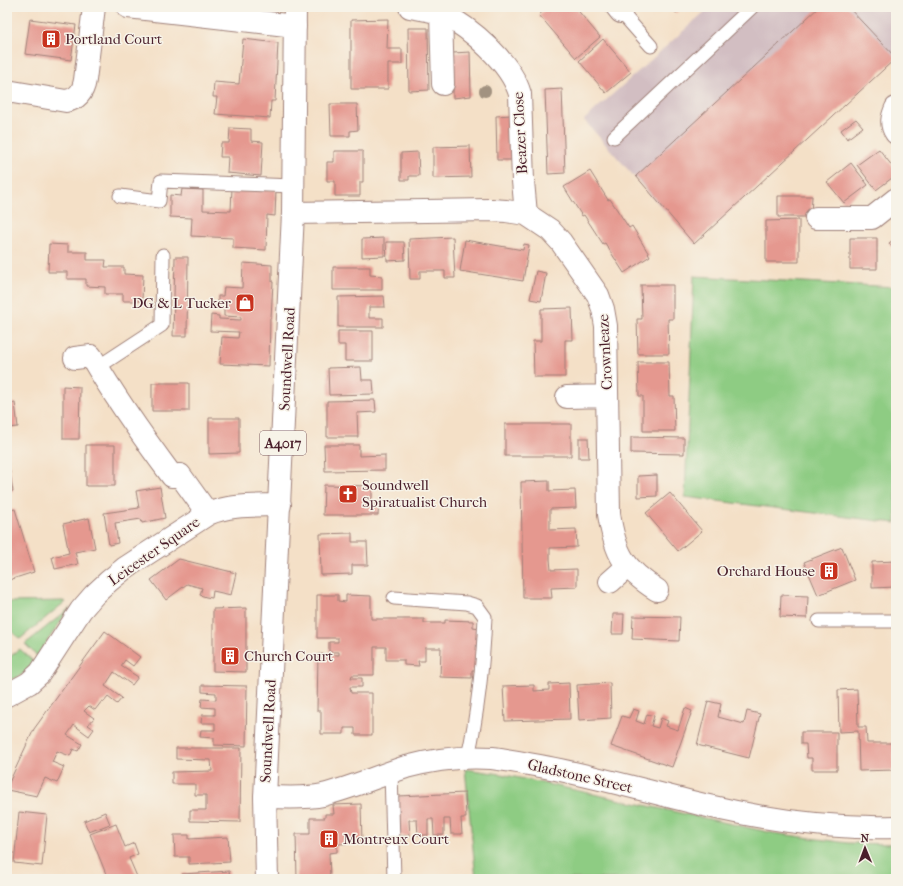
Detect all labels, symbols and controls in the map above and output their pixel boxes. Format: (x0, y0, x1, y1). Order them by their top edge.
building icon: Portland Court (40, 28, 62, 50)
place label: Portland Court (65, 30, 163, 48)
street label: Beazer Close (509, 91, 531, 175)
shop icon: DG & L Tucker (234, 292, 256, 314)
place label: DG & L Tucker (132, 294, 232, 312)
street label: Soundwell Road (275, 306, 299, 411)
street label: Crownleaze (594, 313, 616, 390)
road number: A4017 (260, 431, 306, 455)
place label: Soundwell Spiratualist Church (362, 476, 488, 511)
church icon: Soundwell Spiratualist Church (337, 483, 359, 505)
street label: Leicester Square (105, 512, 204, 589)
building icon: Orchard House (818, 560, 840, 582)
place label: Orchard House (717, 562, 816, 580)
building icon: Church Court (219, 645, 241, 667)
place label: Church Court (244, 647, 334, 665)
street label: Soundwell Road (256, 678, 280, 783)
street label: Gladstone Street (526, 755, 635, 797)
building icon: Montreux Court (318, 828, 340, 850)
north arrow (845, 828, 885, 868)
place label: Montreux Court (343, 830, 450, 848)
text: N (861, 832, 870, 845)

